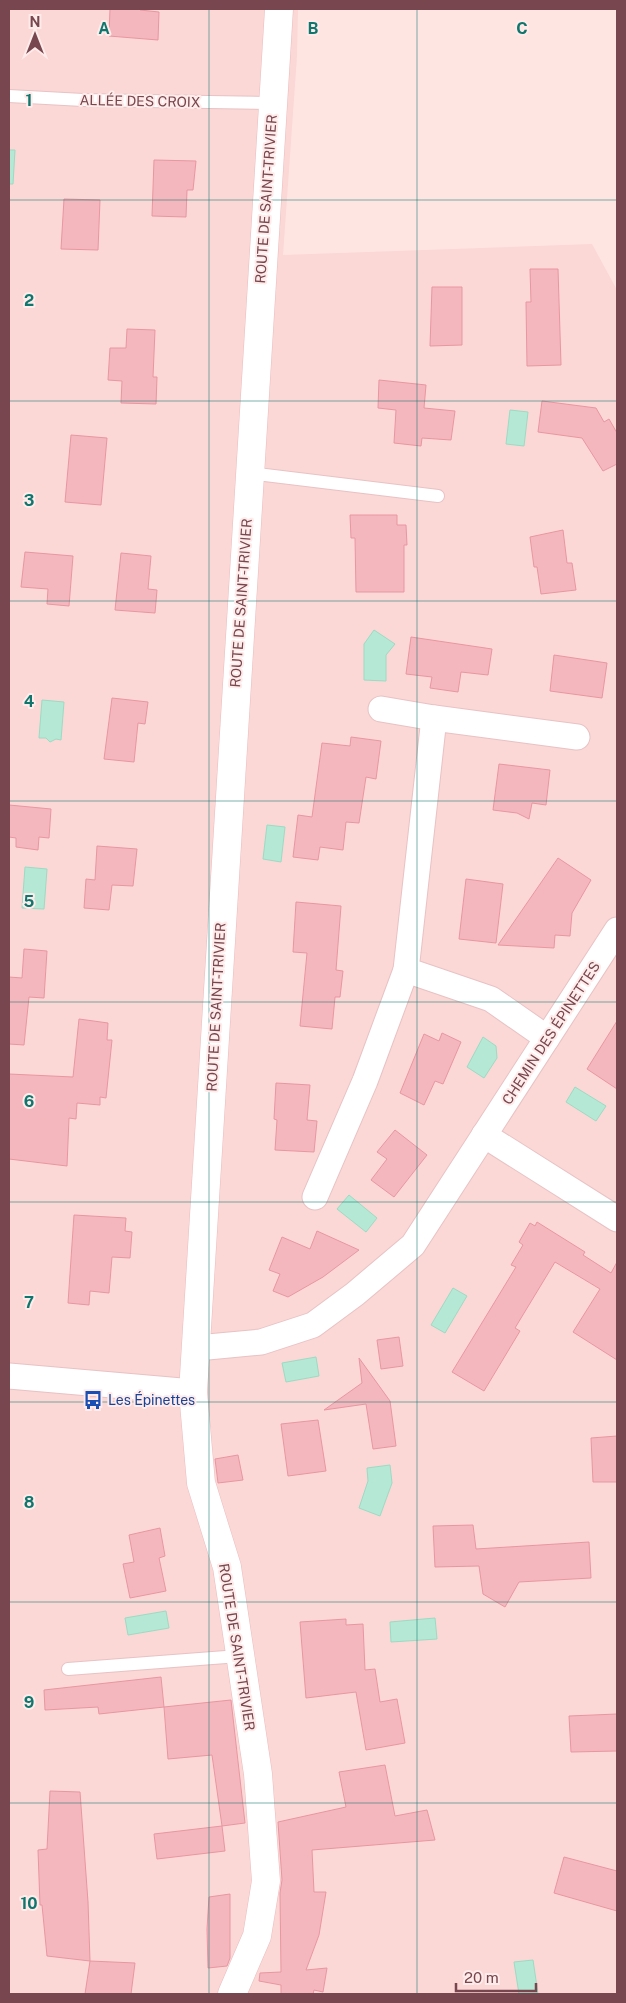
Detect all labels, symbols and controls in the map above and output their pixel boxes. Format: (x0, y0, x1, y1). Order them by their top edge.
north arrow (10, 10, 60, 60)
text: N (30, 14, 40, 30)
text: A (98, 19, 110, 38)
text: B (308, 19, 319, 38)
text: C (516, 19, 528, 38)
text: 1 (26, 91, 32, 110)
street label: ALLÉE DES CROIX (79, 91, 201, 110)
street label: ROUTE DE SAINT-TRIVIER (252, 114, 280, 284)
text: 2 (24, 291, 34, 310)
text: 3 (24, 491, 34, 510)
street label: ROUTE DE SAINT-TRIVIER (227, 518, 255, 688)
text: 4 (24, 692, 35, 711)
text: 5 (24, 892, 35, 911)
street label: ROUTE DE SAINT-TRIVIER (204, 922, 228, 1092)
street label: CHEMIN DES ÉPINETTES (498, 958, 603, 1107)
text: 6 (24, 1092, 34, 1111)
text: 7 (24, 1293, 34, 1312)
bus stop icon: Les Épinettes (82, 1389, 104, 1411)
place label: Les Épinettes (108, 1391, 195, 1408)
text: 8 (24, 1493, 35, 1512)
street label: ROUTE DE SAINT-TRIVIER (216, 1562, 258, 1732)
text: 9 (24, 1693, 34, 1712)
text: 10 (20, 1894, 38, 1913)
scale bar (456, 1960, 536, 1992)
text: 20 m (464, 1969, 499, 1986)

